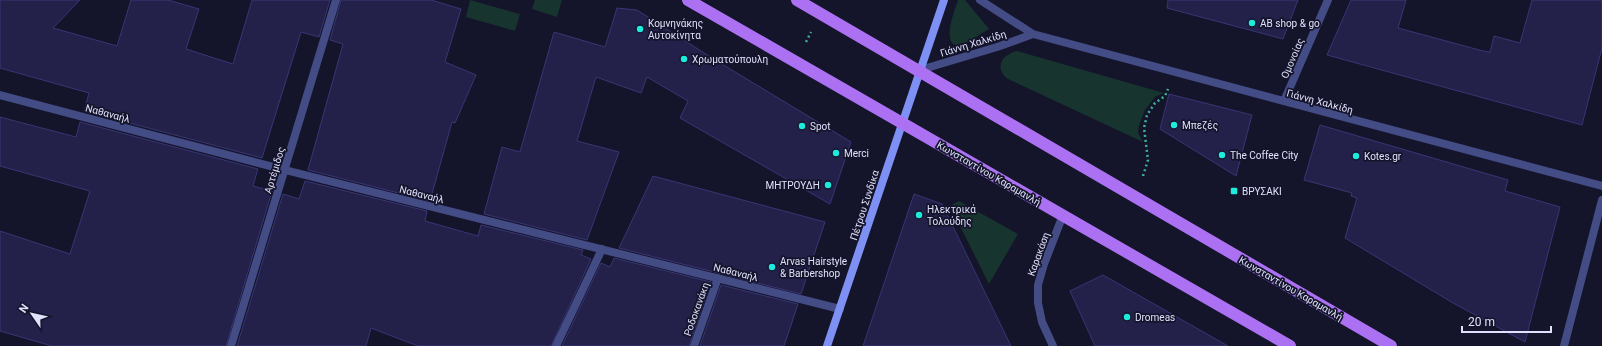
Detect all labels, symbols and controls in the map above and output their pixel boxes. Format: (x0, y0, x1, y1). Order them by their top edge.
place label: Κομνηνάκης Αυτοκίνητα (648, 18, 703, 41)
marker: AB shop & go (1247, 18, 1257, 28)
place label: AB shop & go (1260, 18, 1320, 29)
marker: Κομνηνάκης Αυτοκίνητα (635, 24, 645, 34)
street label: Γιάννη Χαλκίδη (939, 28, 1007, 59)
street label: Ομονοίας (1279, 36, 1307, 80)
marker: Χρωματούπουλη (679, 54, 689, 64)
place label: Χρωματούπουλη (692, 54, 768, 65)
street label: Γιάννη Χαλκίδη (1285, 87, 1354, 116)
street label: Ναθαναήλ (84, 102, 132, 125)
marker: Μπεζές (1169, 120, 1179, 130)
place label: Μπεζές (1182, 120, 1218, 132)
marker: Spot (797, 121, 807, 131)
place label: Spot (810, 121, 831, 132)
street label: Κωνσταντίνου Καραμανλή (935, 139, 1043, 208)
street label: Αρτέμιδος (262, 145, 288, 195)
marker: Merci (831, 148, 841, 158)
place label: Merci (844, 148, 869, 159)
marker: The Coffee City (1217, 150, 1227, 160)
place label: The Coffee City (1230, 150, 1299, 161)
marker: Kotes.gr (1351, 151, 1361, 161)
place label: Kotes.gr (1364, 151, 1402, 162)
street label: Πέτρου Συνδίκα (848, 168, 881, 242)
place label: ΜΗΤΡΟΥΔΗ (765, 180, 820, 191)
marker: ΜΗΤΡΟΥΔΗ (823, 180, 833, 190)
street label: Ναθαναήλ (398, 184, 446, 205)
marker: ΒΡΥΣΑΚΙ (1229, 186, 1239, 196)
place label: ΒΡΥΣΑΚΙ (1242, 186, 1282, 197)
place label: Ηλεκτρικά Τολούδης (927, 204, 976, 228)
marker: Ηλεκτρικά Τολούδης (914, 210, 924, 220)
street label: Καρακάση (1025, 231, 1051, 278)
street label: Κωνσταντίνου Καραμανλή (1237, 254, 1345, 323)
place label: Arvas Hairstyle & Barbershop (780, 256, 847, 279)
street label: Ναθαναήλ (712, 262, 760, 283)
marker: Arvas Hairstyle & Barbershop (767, 262, 777, 272)
street label: Ροδοκανάκη (682, 281, 711, 337)
north arrow (12, 294, 52, 334)
text: N (17, 302, 32, 316)
scale bar (1462, 308, 1551, 334)
marker: Dromeas (1122, 312, 1132, 322)
place label: Dromeas (1135, 312, 1175, 323)
text: 20 m (1468, 315, 1495, 329)

